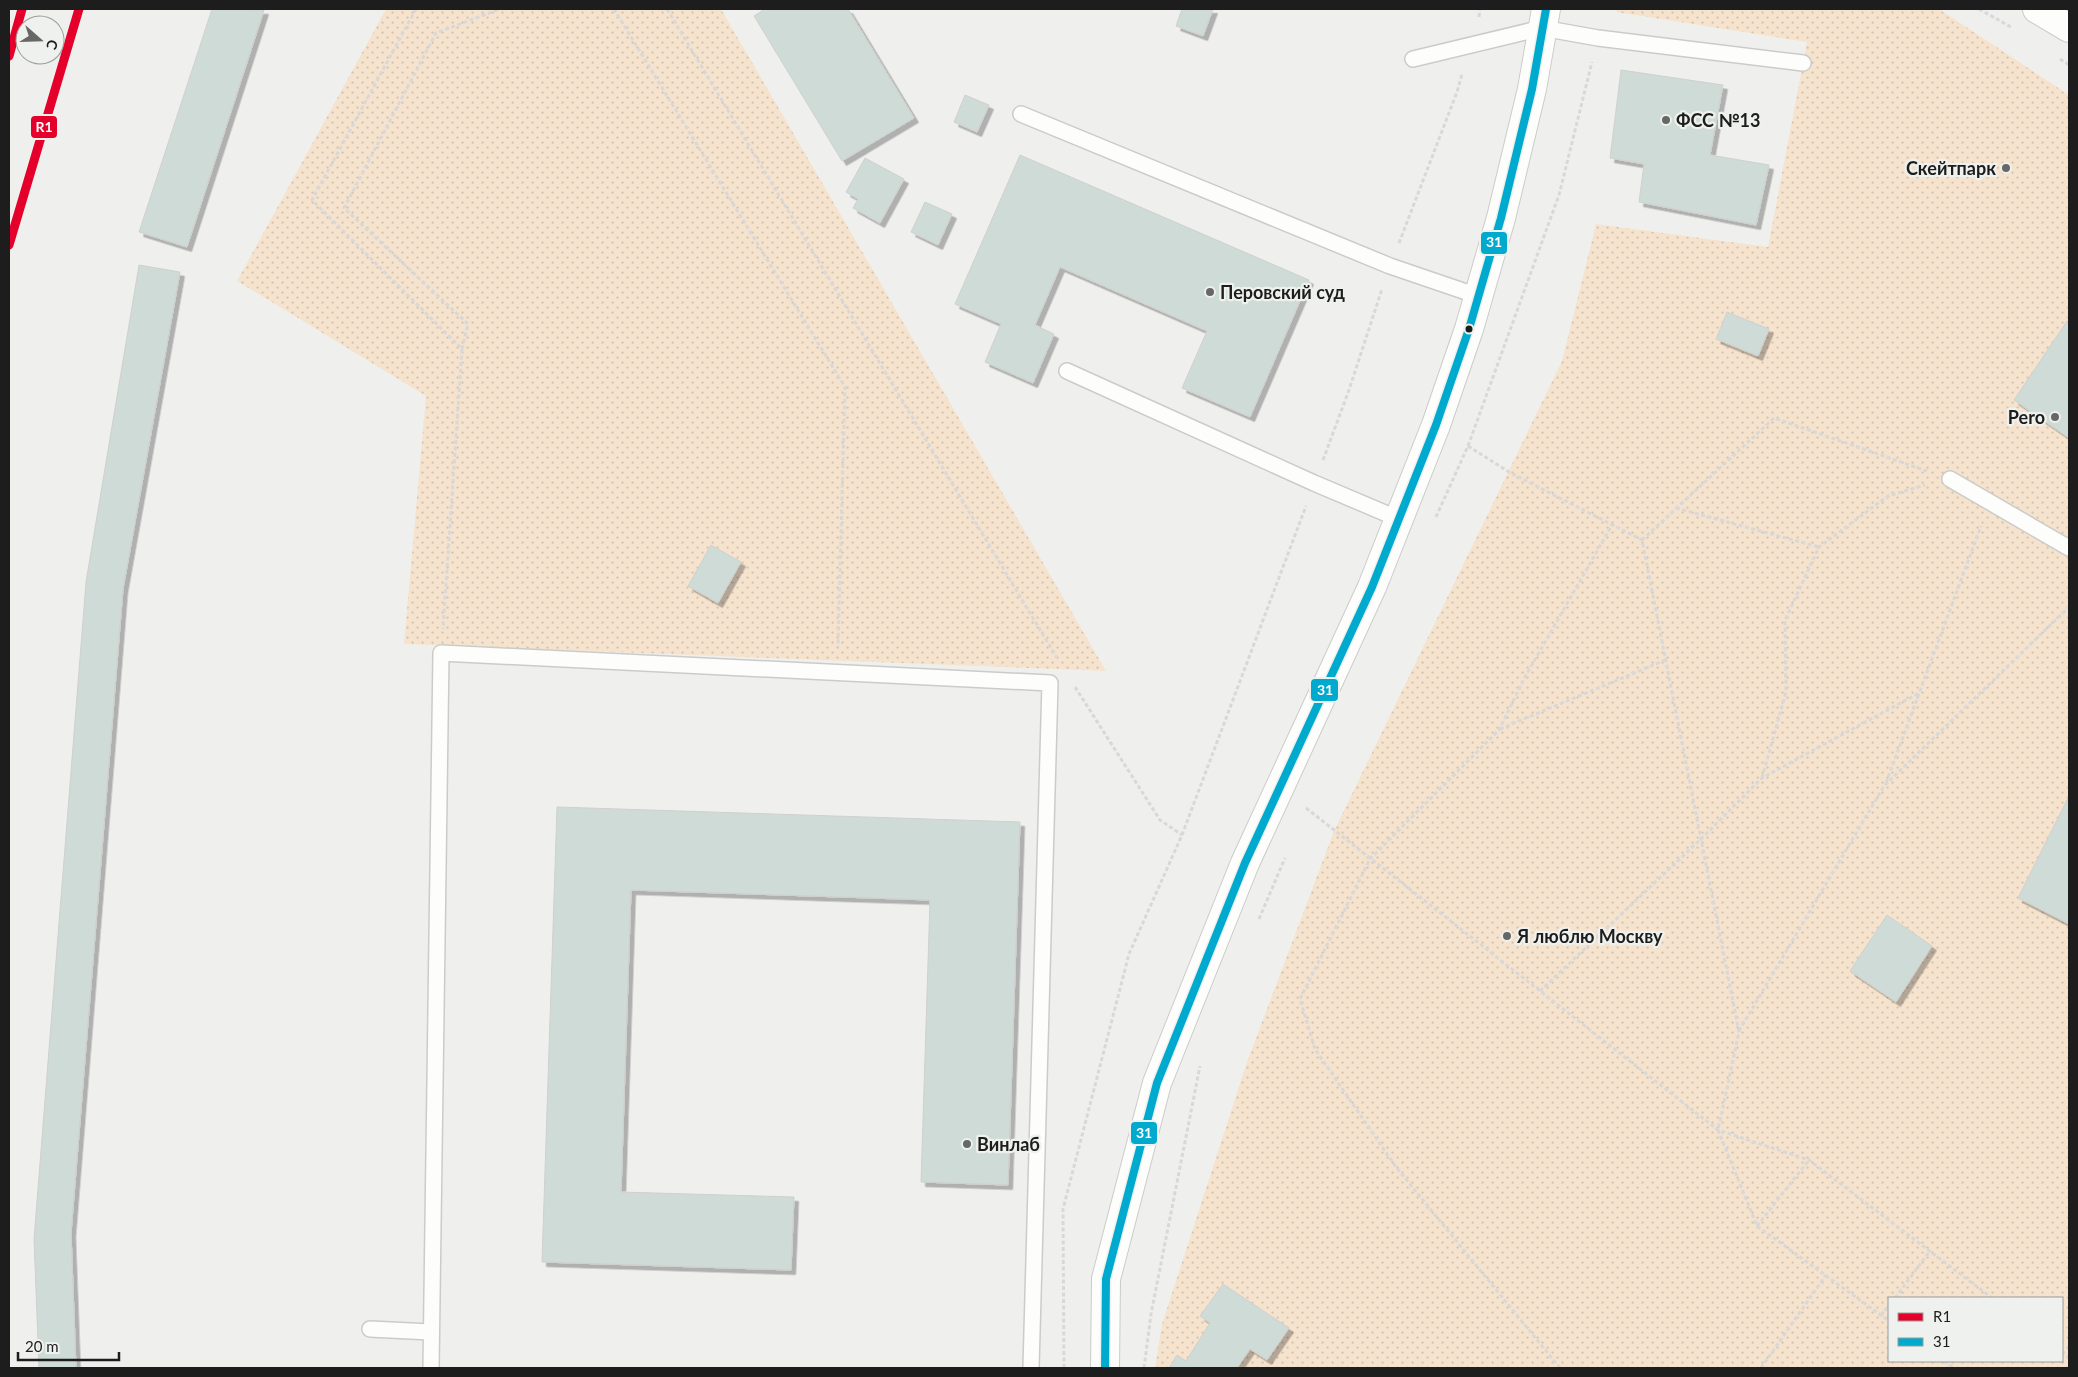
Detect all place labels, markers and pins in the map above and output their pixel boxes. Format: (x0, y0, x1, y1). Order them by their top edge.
place label: ФСС №13 (1676, 109, 1760, 131)
marker: ФСС №13 (1660, 114, 1672, 126)
place label: Скейтпарк (1906, 157, 1996, 179)
marker: Скейтпарк (2000, 162, 2012, 174)
place label: Перовский суд (1220, 281, 1345, 303)
marker: Перовский суд (1204, 286, 1216, 298)
unlabelled marker (1464, 324, 1474, 334)
place label: Pero (2008, 406, 2045, 428)
marker: Pero (2049, 411, 2061, 423)
place label: Я люблю Москву (1516, 925, 1663, 947)
marker: Я люблю Москву (1501, 930, 1513, 942)
place label: Винлаб (977, 1133, 1040, 1155)
marker: Винлаб (961, 1138, 973, 1150)

